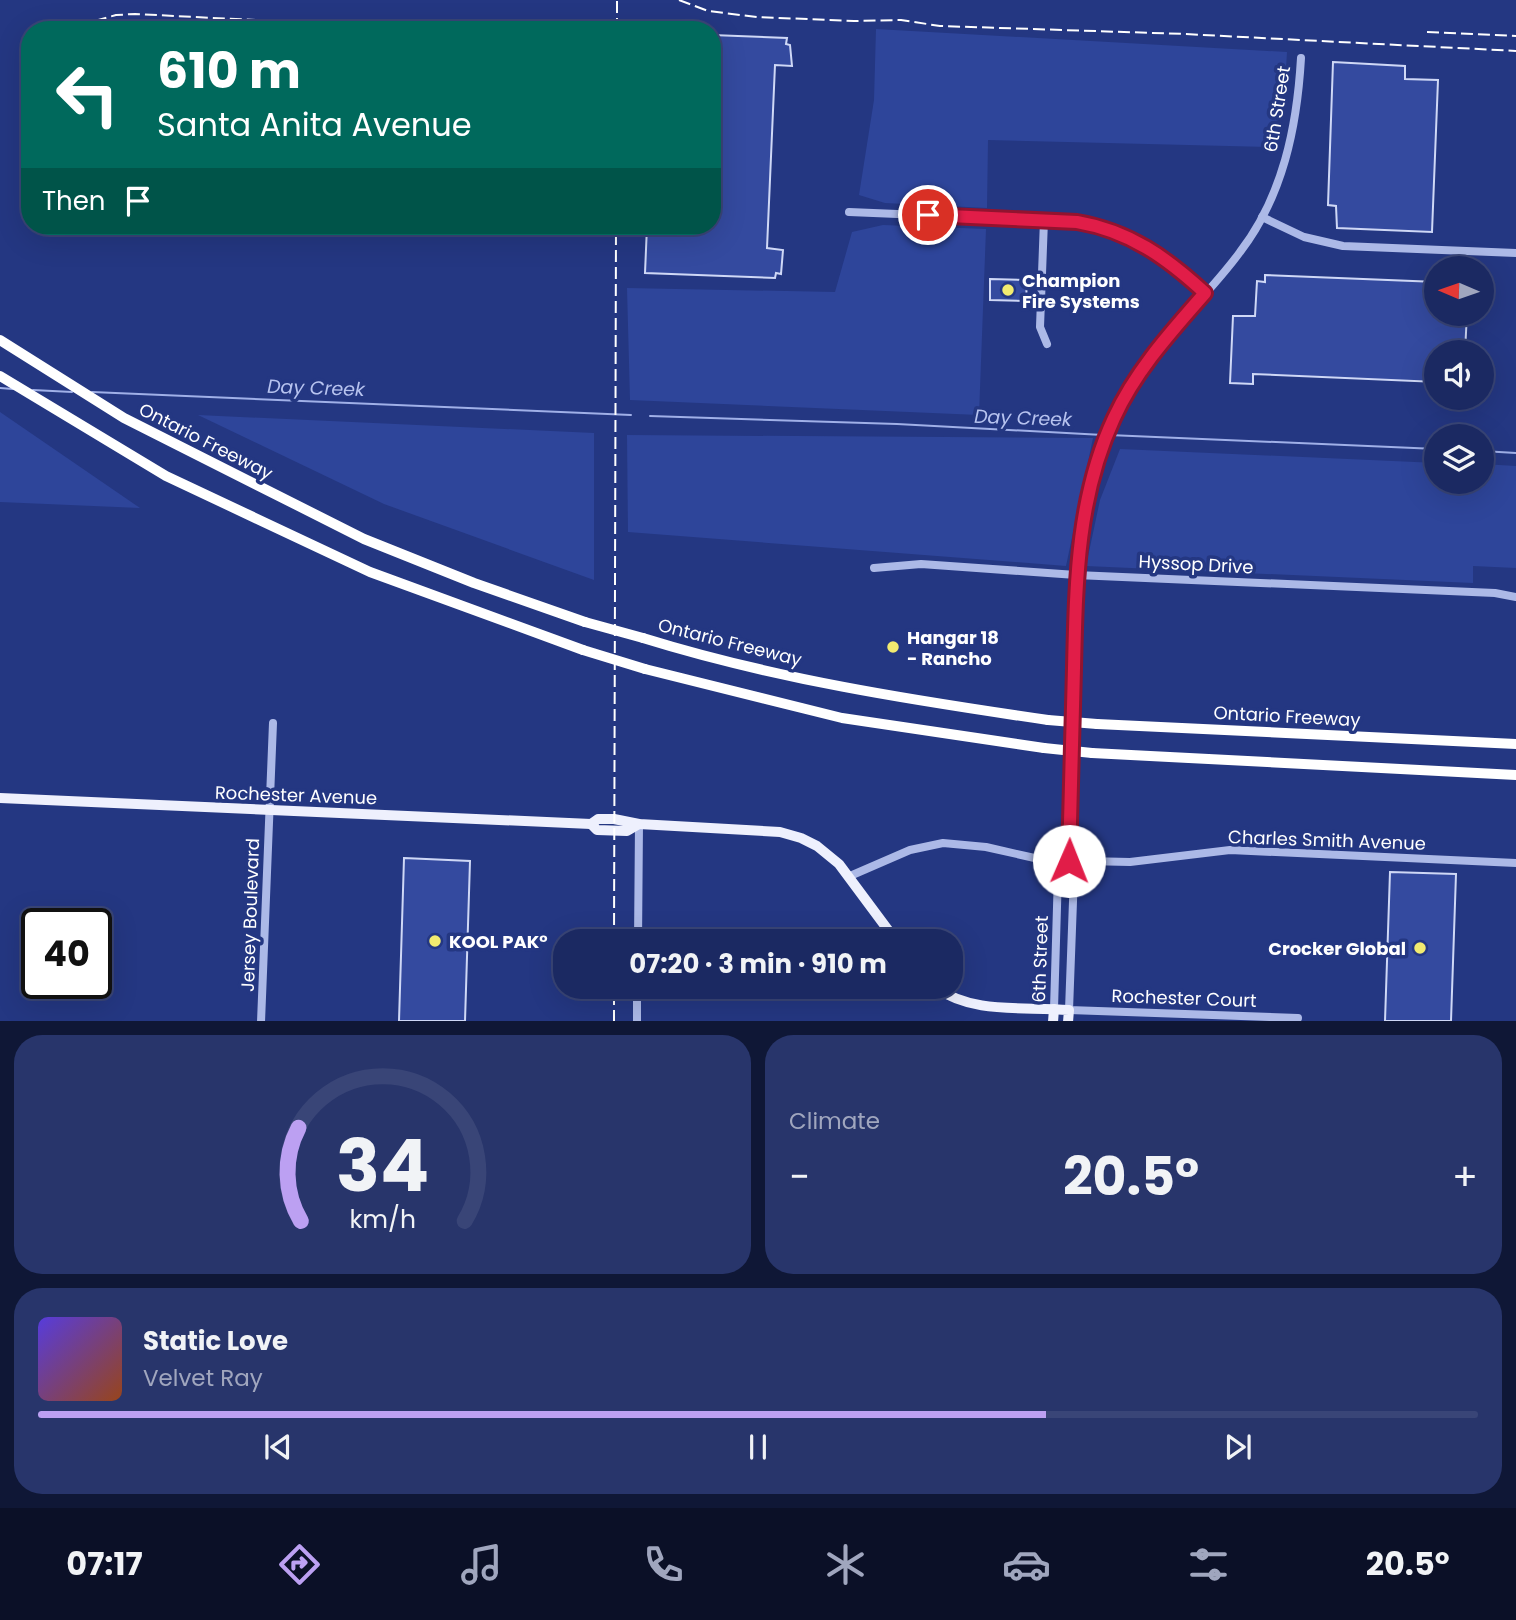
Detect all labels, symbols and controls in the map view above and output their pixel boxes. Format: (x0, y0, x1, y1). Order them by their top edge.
text: 610 m (157, 37, 301, 105)
icon: left (42, 49, 133, 140)
street label: 6th Street (1258, 64, 1296, 154)
text: Santa Anita Avenue (157, 102, 472, 147)
icon: arrive (119, 182, 157, 220)
text: Then (42, 183, 105, 219)
pin (898, 185, 958, 245)
icon: arrive (909, 196, 947, 234)
north arrow (1424, 256, 1494, 326)
map controls (1424, 256, 1494, 494)
place label: Champion Fire Systems (1022, 268, 1140, 314)
marker: Champion Fire Systems (1000, 282, 1016, 298)
button: sound (1424, 340, 1494, 410)
water label: Day Creek (267, 373, 367, 403)
street label: Ontario Freeway (135, 396, 277, 486)
water label: Day Creek (974, 403, 1074, 433)
button: layers (1424, 424, 1494, 494)
street label: Hyssop Drive (1138, 549, 1254, 579)
street label: Ontario Freeway (656, 612, 804, 672)
place label: Hangar 18 - Rancho (907, 625, 999, 671)
marker: Hangar 18 - Rancho (885, 639, 901, 655)
street label: Ontario Freeway (1213, 700, 1361, 732)
street label: Rochester Avenue (214, 780, 378, 810)
position arrow (1032, 824, 1106, 898)
street label: Charles Smith Avenue (1228, 824, 1426, 856)
street label: Jersey Boulevard (235, 838, 265, 992)
speed limit sign: 40 (21, 908, 112, 999)
street label: 6th Street (1026, 915, 1054, 1003)
place label: KOOL PAK° (449, 929, 548, 954)
marker: KOOL PAK° (427, 933, 443, 949)
place label: Crocker Global (1268, 936, 1406, 961)
marker: Crocker Global (1412, 940, 1428, 956)
text: 07:20 · 3 min · 910 m (629, 946, 887, 982)
street label: Rochester Court (1111, 983, 1257, 1013)
text: Climate (789, 1105, 880, 1137)
text: 34 (336, 1115, 429, 1216)
text: 20.5° (1063, 1140, 1199, 1213)
text: − (789, 1150, 810, 1203)
text: + (1452, 1150, 1478, 1203)
text: km/h (349, 1201, 416, 1236)
text: Static Love (143, 1323, 288, 1359)
text: Velvet Ray (143, 1362, 263, 1394)
icon: previous (259, 1428, 297, 1466)
icon: pause (739, 1428, 777, 1466)
icon: next (1219, 1428, 1257, 1466)
icon: directions (275, 1540, 324, 1589)
icon: music (457, 1540, 506, 1589)
icon: phone (639, 1540, 688, 1589)
icon: climate (821, 1540, 870, 1589)
icon: car (1002, 1540, 1051, 1589)
icon: filters (1184, 1540, 1233, 1589)
text: 07:17 (66, 1541, 143, 1586)
text: 20.5° (1366, 1541, 1450, 1586)

